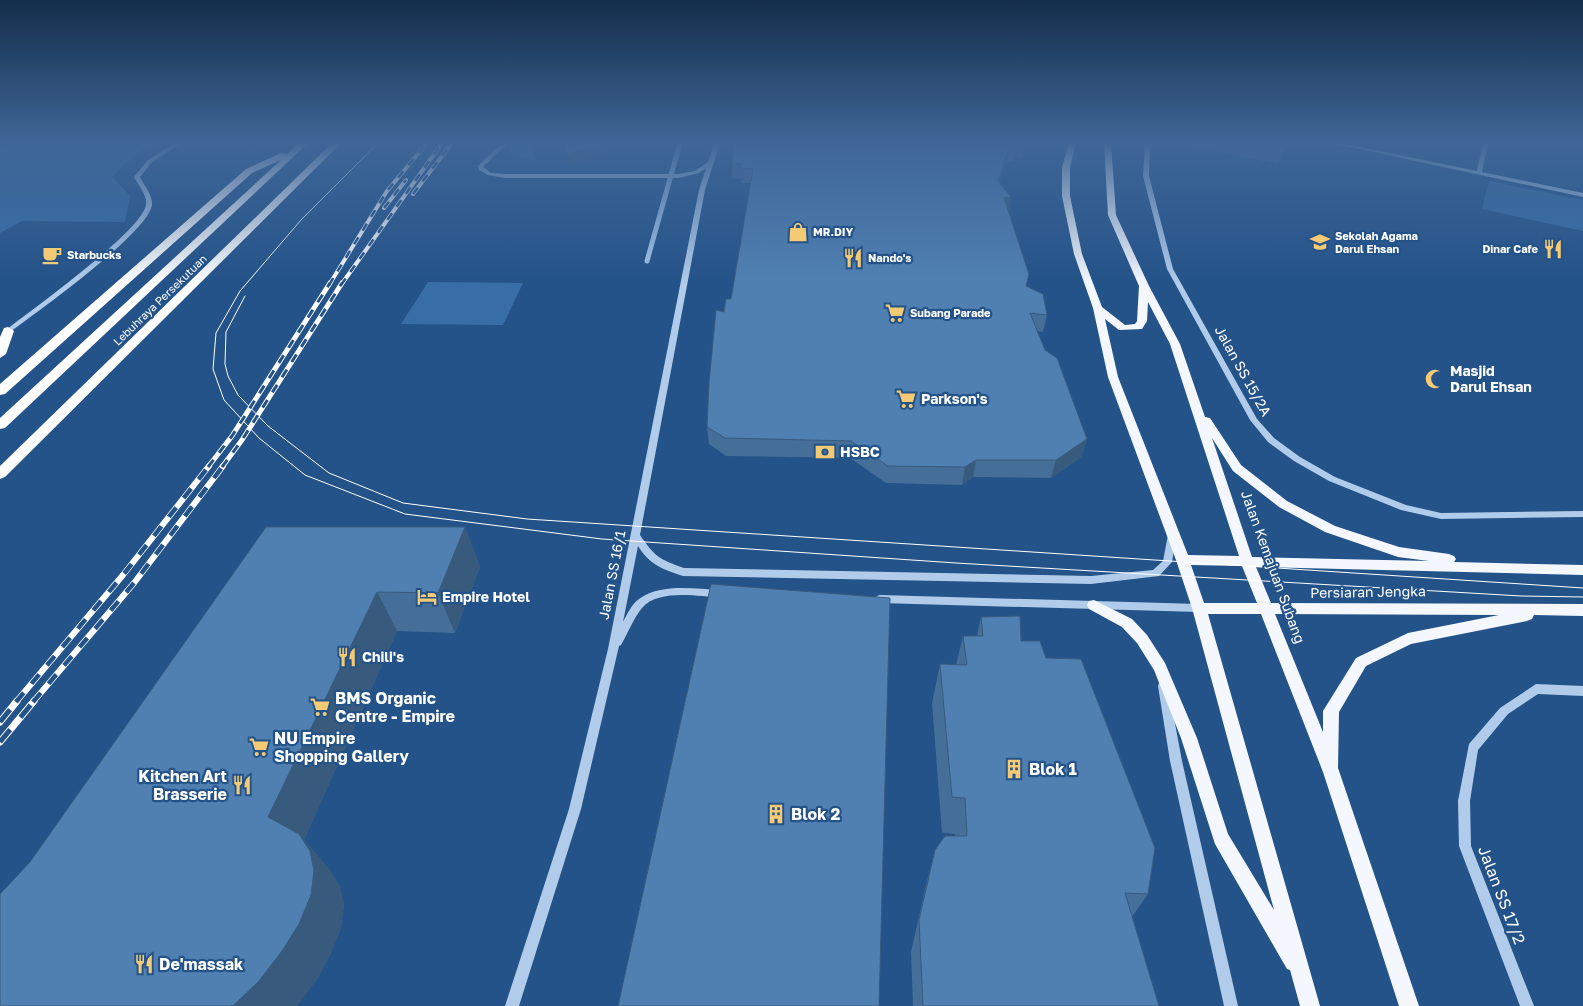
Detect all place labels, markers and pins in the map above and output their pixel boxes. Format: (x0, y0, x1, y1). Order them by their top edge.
shop icon: MR.DIY (787, 221, 809, 243)
place label: MR.DIY (813, 225, 854, 238)
place label: Sekolah Agama Darul Ehsan (1335, 229, 1418, 255)
school or university icon: Sekolah Agama Darul Ehsan (1309, 231, 1331, 253)
restaurant icon: Dinar Cafe (1542, 238, 1564, 260)
place label: Dinar Cafe (1482, 242, 1539, 255)
cafe icon: Starbucks (41, 244, 63, 266)
restaurant icon: Nando's (842, 247, 864, 269)
place label: Starbucks (67, 248, 121, 261)
place label: Nando's (868, 251, 911, 264)
supermarket icon: Subang Parade (884, 302, 906, 324)
place label: Subang Parade (910, 306, 991, 319)
place label: Masjid Darul Ehsan (1450, 362, 1532, 395)
mosque icon: Masjid Darul Ehsan (1424, 368, 1446, 390)
supermarket icon: Parkson's (895, 388, 917, 410)
place label: Parkson's (921, 390, 988, 407)
bank icon: HSBC (814, 441, 836, 463)
place label: HSBC (840, 443, 880, 460)
hotel icon: Empire Hotel (416, 586, 438, 608)
place label: Empire Hotel (442, 588, 530, 605)
restaurant icon: Chili's (336, 646, 358, 668)
place label: Chili's (362, 648, 404, 665)
place label: BMS Organic Centre - Empire (335, 688, 455, 726)
supermarket icon: BMS Organic Centre - Empire (309, 696, 331, 718)
place label: NU Empire Shopping Gallery (274, 728, 409, 766)
supermarket icon: NU Empire Shopping Gallery (248, 736, 270, 758)
building icon: Blok 1 (1003, 758, 1025, 780)
place label: Blok 1 (1029, 759, 1077, 779)
place label: Kitchen Art Brasserie (138, 766, 227, 804)
restaurant icon: Kitchen Art Brasserie (231, 774, 253, 796)
building icon: Blok 2 (765, 803, 787, 825)
place label: Blok 2 (791, 804, 840, 824)
restaurant icon: De'massak (133, 953, 155, 975)
place label: De'massak (159, 954, 244, 974)

